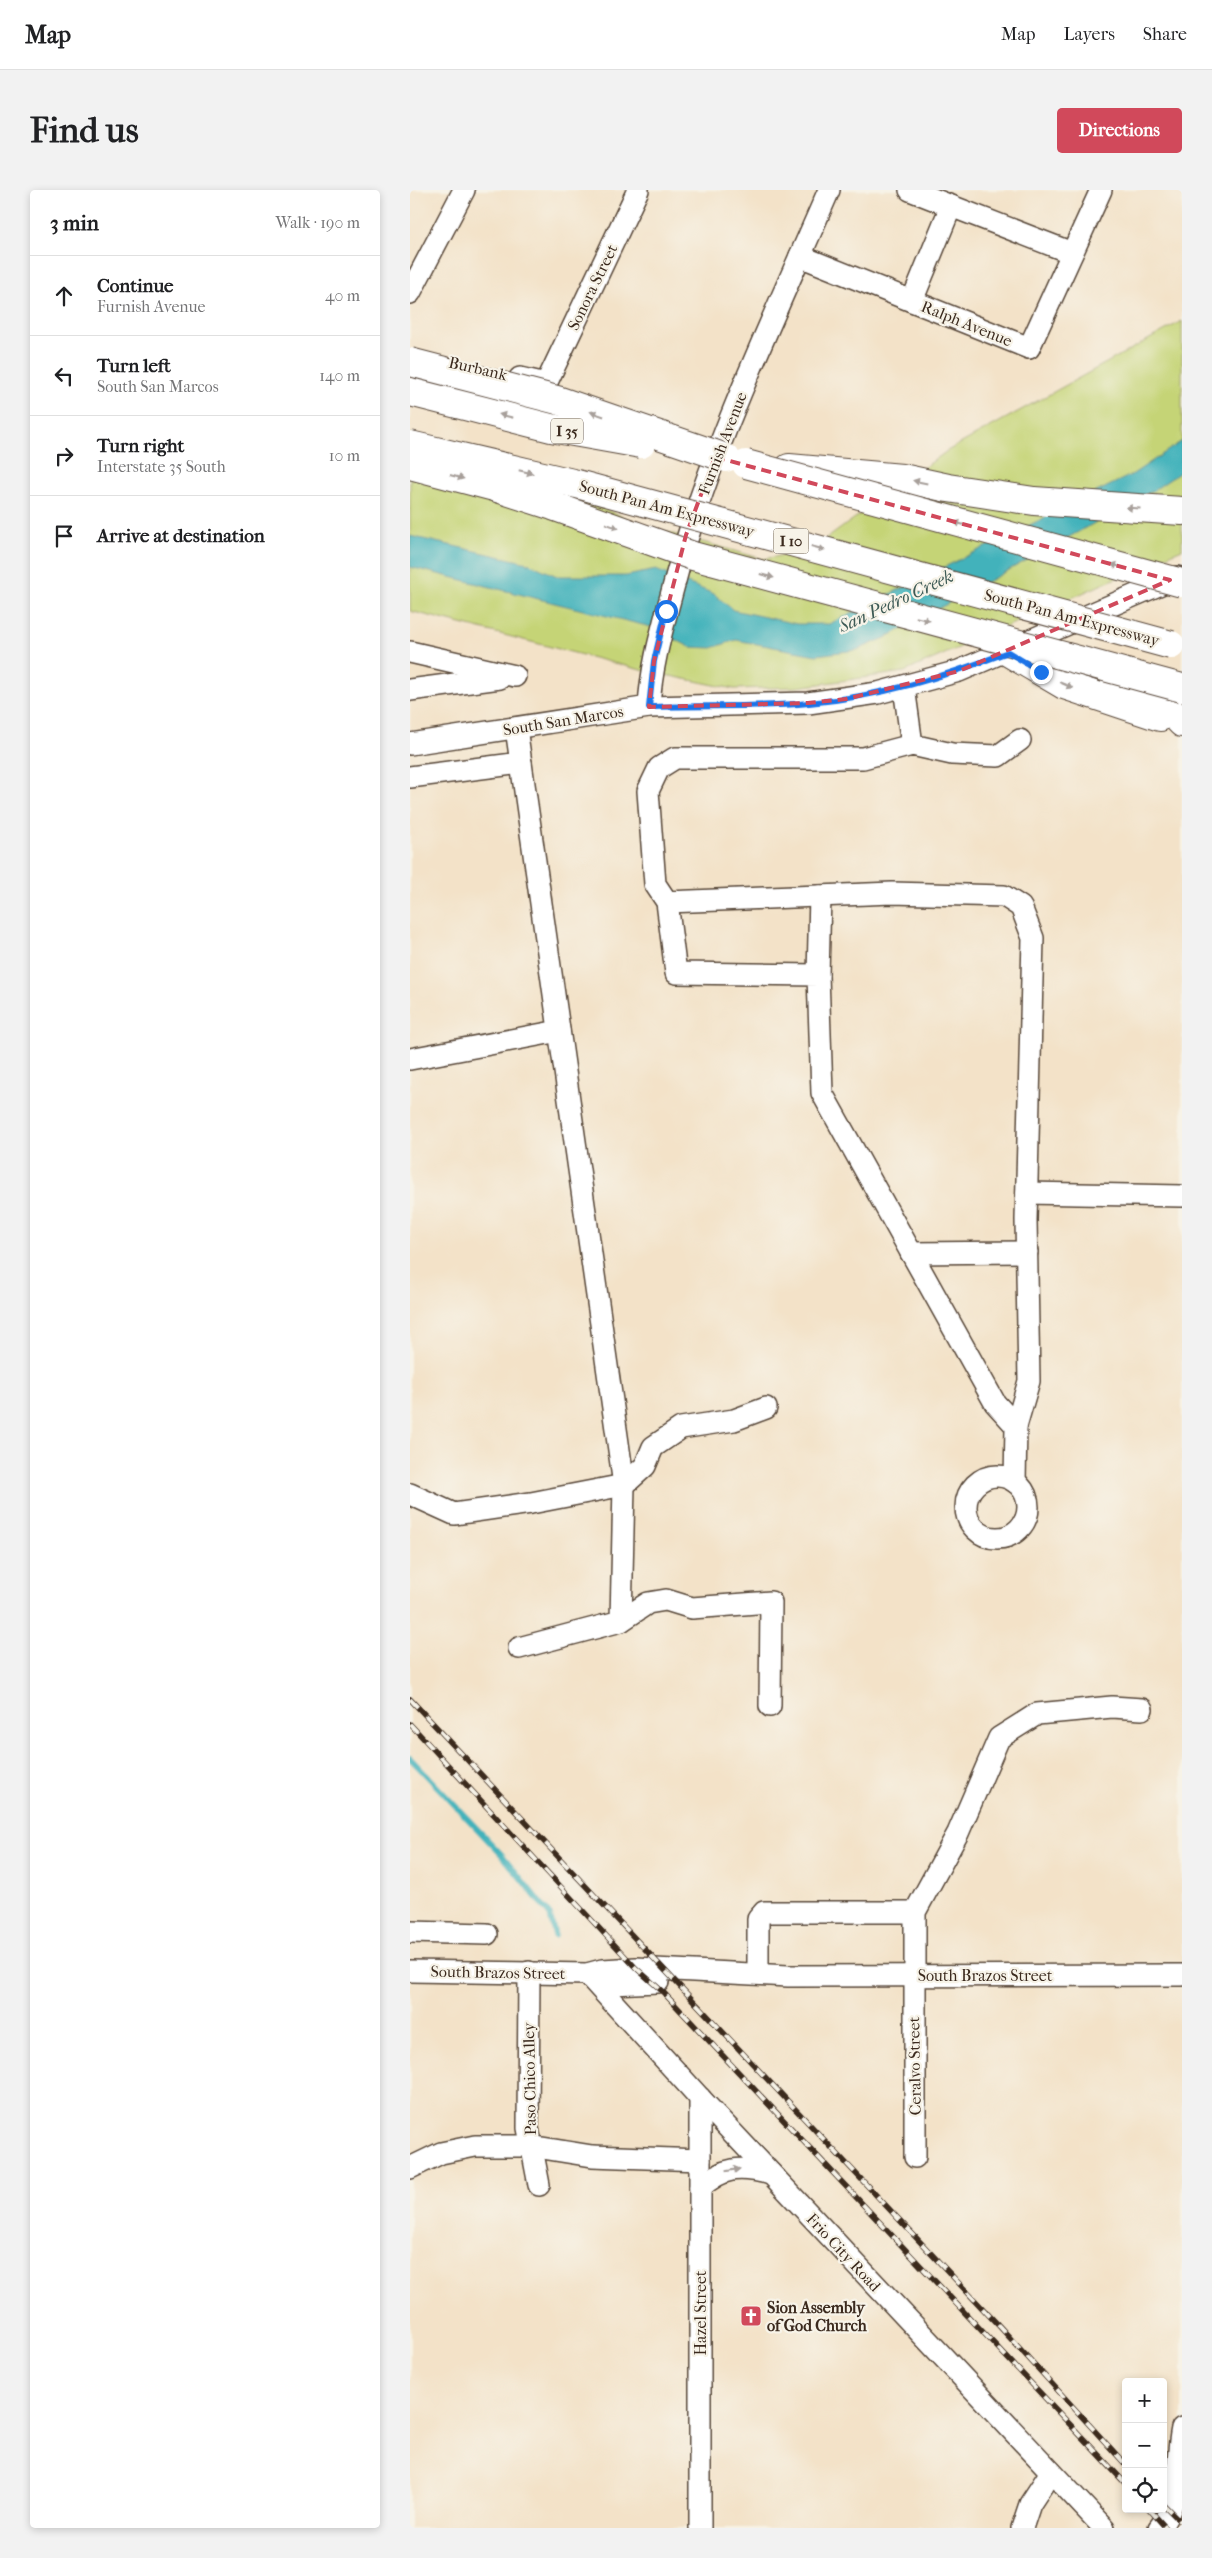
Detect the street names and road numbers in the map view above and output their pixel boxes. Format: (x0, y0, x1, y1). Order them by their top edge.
street label: Sonora Street (563, 241, 622, 333)
street label: Ralph Avenue (919, 297, 1015, 350)
street label: Burbank (447, 353, 510, 385)
street label: Furnish Avenue (694, 389, 751, 497)
road number: I 35 (551, 418, 583, 444)
street label: South Pan Am Expressway (577, 476, 757, 541)
road number: I 10 (774, 528, 808, 554)
street label: South Pan Am Expressway (982, 585, 1162, 650)
street label: South San Marcos (502, 702, 625, 739)
street label: South Brazos Street (430, 1962, 566, 1983)
street label: South Brazos Street (918, 1966, 1053, 1985)
street label: Ceralvo Street (904, 2016, 925, 2115)
street label: Paso Chico Alley (519, 2022, 540, 2135)
street label: Frio City Road (803, 2209, 885, 2296)
street label: Hazel Street (691, 2270, 710, 2356)

